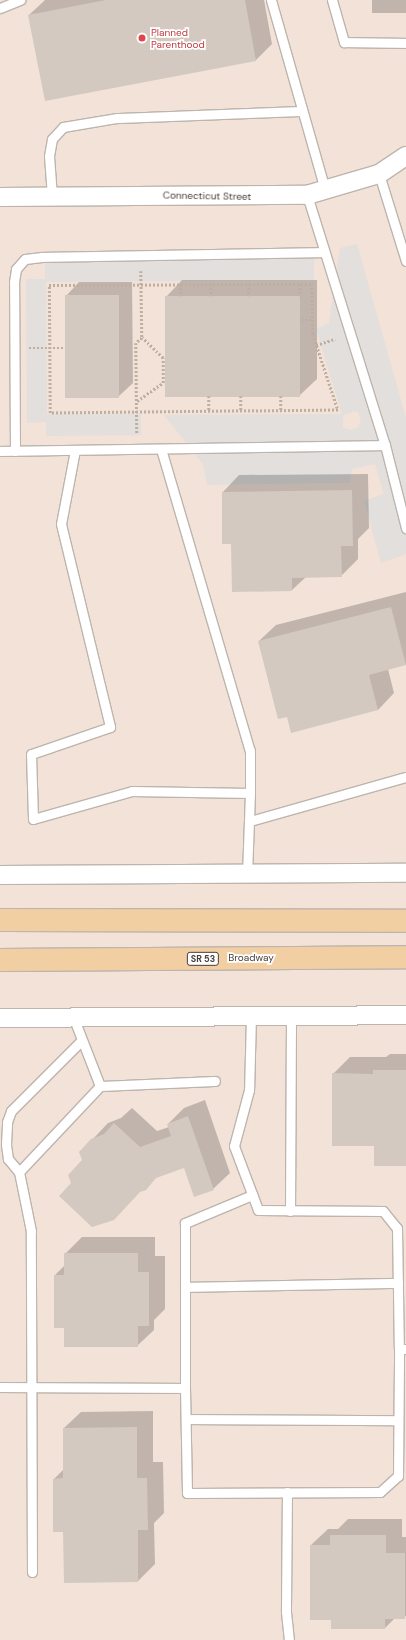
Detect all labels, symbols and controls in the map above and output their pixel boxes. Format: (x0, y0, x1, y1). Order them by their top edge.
place label: Planned Parenthood (151, 26, 205, 50)
marker: Planned Parenthood (136, 32, 148, 44)
street label: Connecticut Street (163, 189, 251, 203)
road number: SR 53 (186, 952, 220, 966)
street label: Broadway (228, 952, 274, 964)

